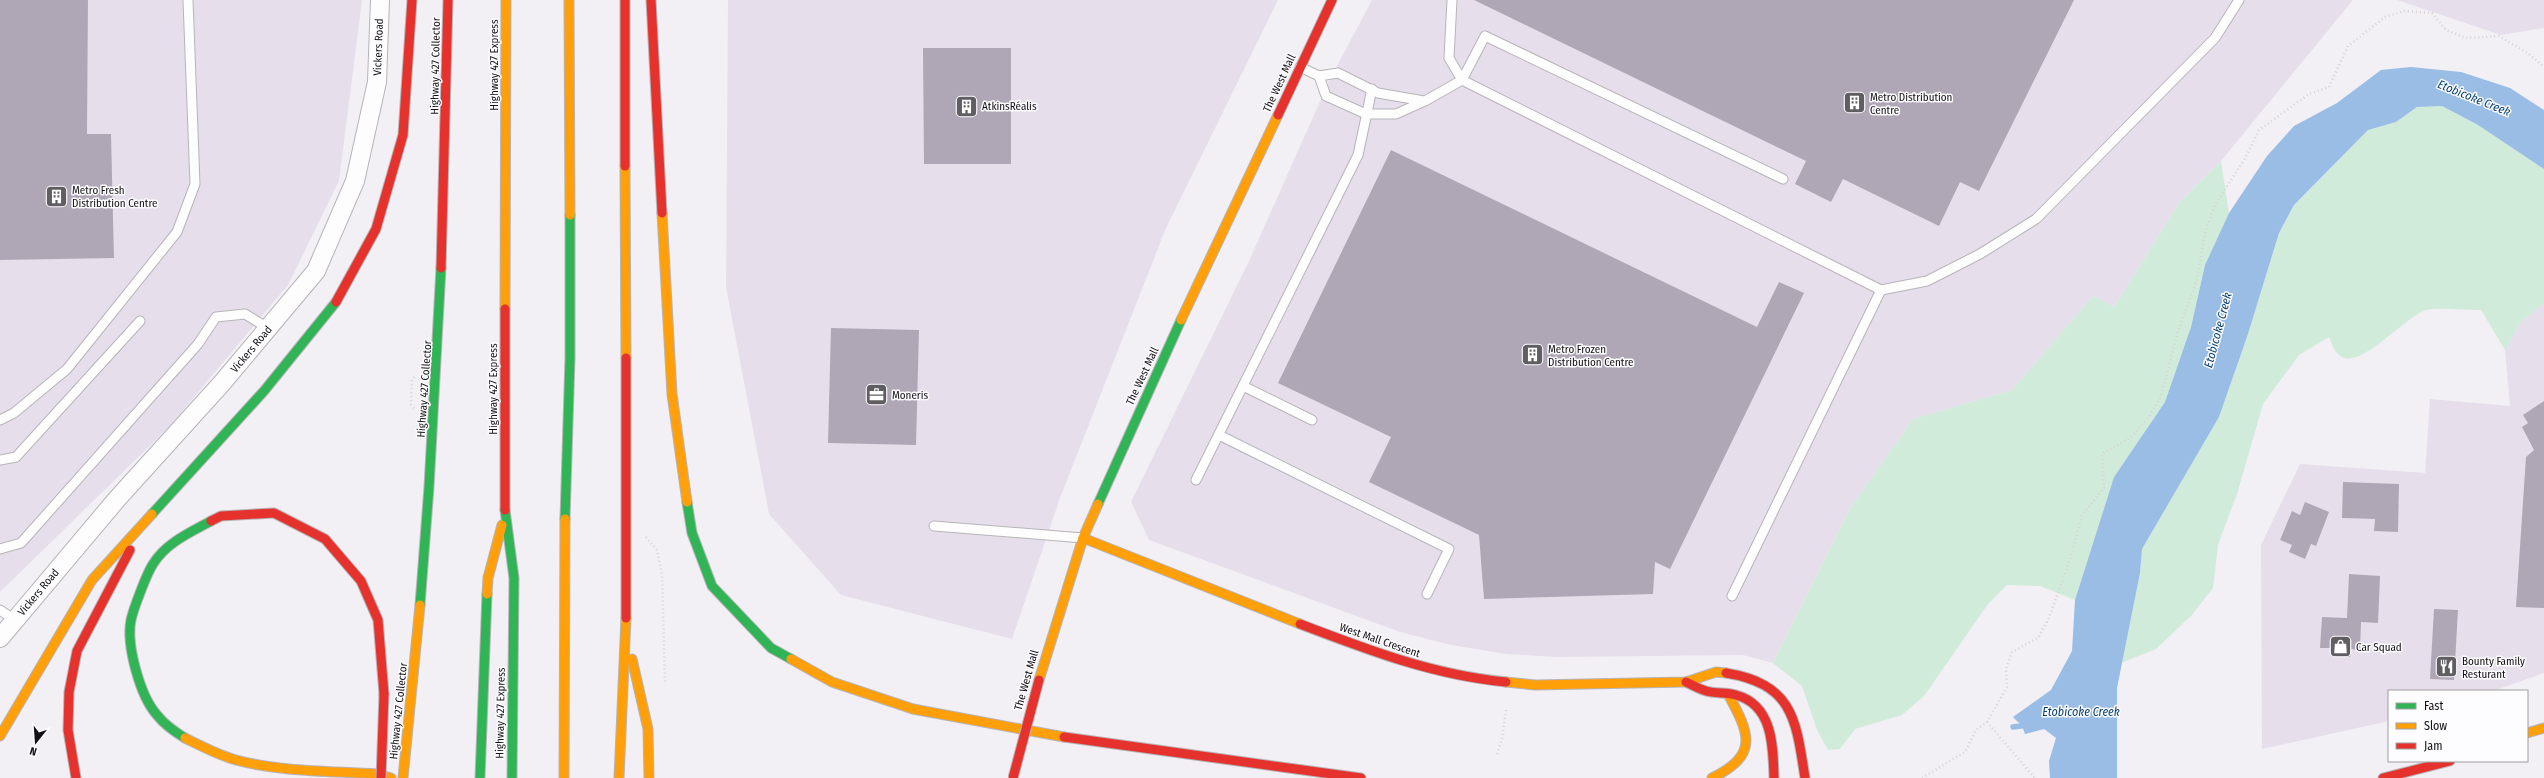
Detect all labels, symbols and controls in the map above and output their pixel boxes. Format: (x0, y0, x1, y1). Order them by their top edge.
street label: Highway 427 Collector (428, 17, 443, 115)
street label: Vickers Road (371, 18, 386, 76)
street label: Highway 427 Express (488, 19, 501, 111)
street label: The West Mall (1260, 52, 1299, 114)
water label: Etobicoke Creek (2436, 77, 2513, 119)
building icon: Metro Distribution Centre (1842, 90, 1868, 116)
place label: Metro Distribution Centre (1870, 91, 1952, 117)
building icon: AtkinsRéalis (954, 93, 980, 119)
place label: AtkinsRéalis (982, 100, 1037, 113)
building icon: Metro Fresh Distribution Centre (43, 183, 69, 209)
place label: Metro Fresh Distribution Centre (72, 184, 157, 210)
water label: Etobicoke Creek (2201, 291, 2235, 369)
street label: Vickers Road (228, 323, 275, 375)
street label: Highway 427 Collector (415, 340, 434, 438)
building icon: Metro Frozen Distribution Centre (1520, 342, 1546, 368)
street label: Highway 427 Express (487, 343, 500, 435)
place label: Metro Frozen Distribution Centre (1548, 343, 1633, 369)
street label: The West Mall (1123, 345, 1162, 407)
office icon: Moneris (863, 382, 889, 408)
place label: Moneris (892, 389, 928, 402)
street label: Vickers Road (15, 566, 62, 618)
street label: West Mall Crescent (1338, 621, 1422, 660)
shop icon: Car Squad (2328, 634, 2354, 660)
place label: Car Squad (2356, 641, 2402, 654)
street label: The West Mall (1012, 648, 1041, 712)
restaurant icon: Bounty Family Resturant (2434, 654, 2460, 680)
place label: Bounty Family Resturant (2462, 655, 2525, 681)
street label: Highway 427 Collector (387, 662, 410, 760)
street label: Highway 427 Express (493, 667, 508, 759)
legend (2388, 690, 2528, 762)
text: Fast (2424, 699, 2443, 713)
water label: Etobicoke Creek (2042, 705, 2120, 719)
text: Slow (2424, 719, 2447, 733)
north arrow (16, 722, 56, 762)
text: Jam (2424, 739, 2442, 753)
text: N (28, 744, 38, 758)

